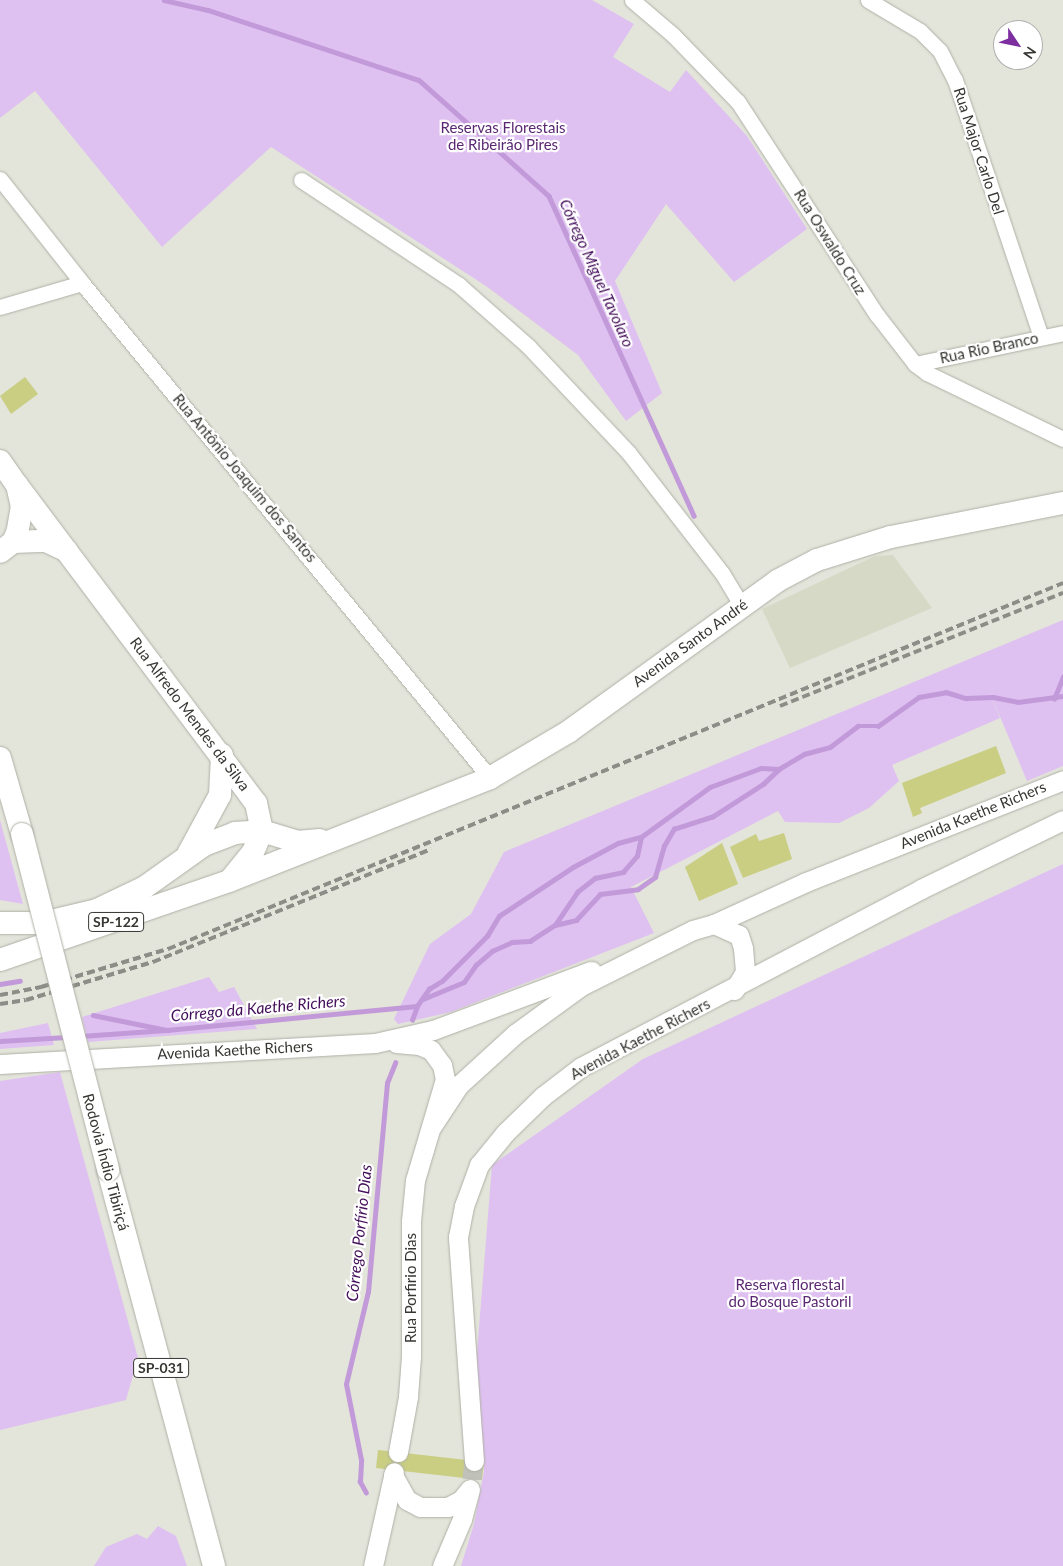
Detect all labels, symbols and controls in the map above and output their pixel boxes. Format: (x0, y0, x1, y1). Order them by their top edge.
north arrow (993, 20, 1043, 70)
text: N (1020, 44, 1040, 62)
street label: Rua Major Carlo Del (950, 85, 1008, 217)
park label: Reservas Florestais de Ribeirão Pires (441, 118, 565, 153)
street label: Rua Oswaldo Cruz (790, 186, 870, 298)
water label: Córrego Miguel Tavolaro (556, 196, 638, 350)
street label: Rua Rio Branco (938, 329, 1040, 367)
street label: Rua Antônio Joaquim dos Santos (169, 390, 321, 566)
street label: Avenida Santo André (629, 595, 751, 691)
street label: Rua Alfredo Mendes da Silva (126, 633, 254, 795)
street label: Avenida Kaethe Richers (897, 778, 1049, 852)
road number: SP-122 (87, 910, 145, 934)
water label: Córrego da Kaethe Richers (170, 991, 346, 1025)
street label: Avenida Kaethe Richers (567, 995, 713, 1083)
street label: Avenida Kaethe Richers (157, 1037, 313, 1063)
street label: Rodovia Índio Tibiriçá (79, 1091, 133, 1233)
water label: Córrego Porfírio Dias (342, 1164, 376, 1302)
street label: Rua Porfirio Dias (402, 1233, 420, 1343)
park label: Reserva florestal do Bosque Pastoril (728, 1275, 852, 1310)
road number: SP-031 (132, 1356, 190, 1380)

